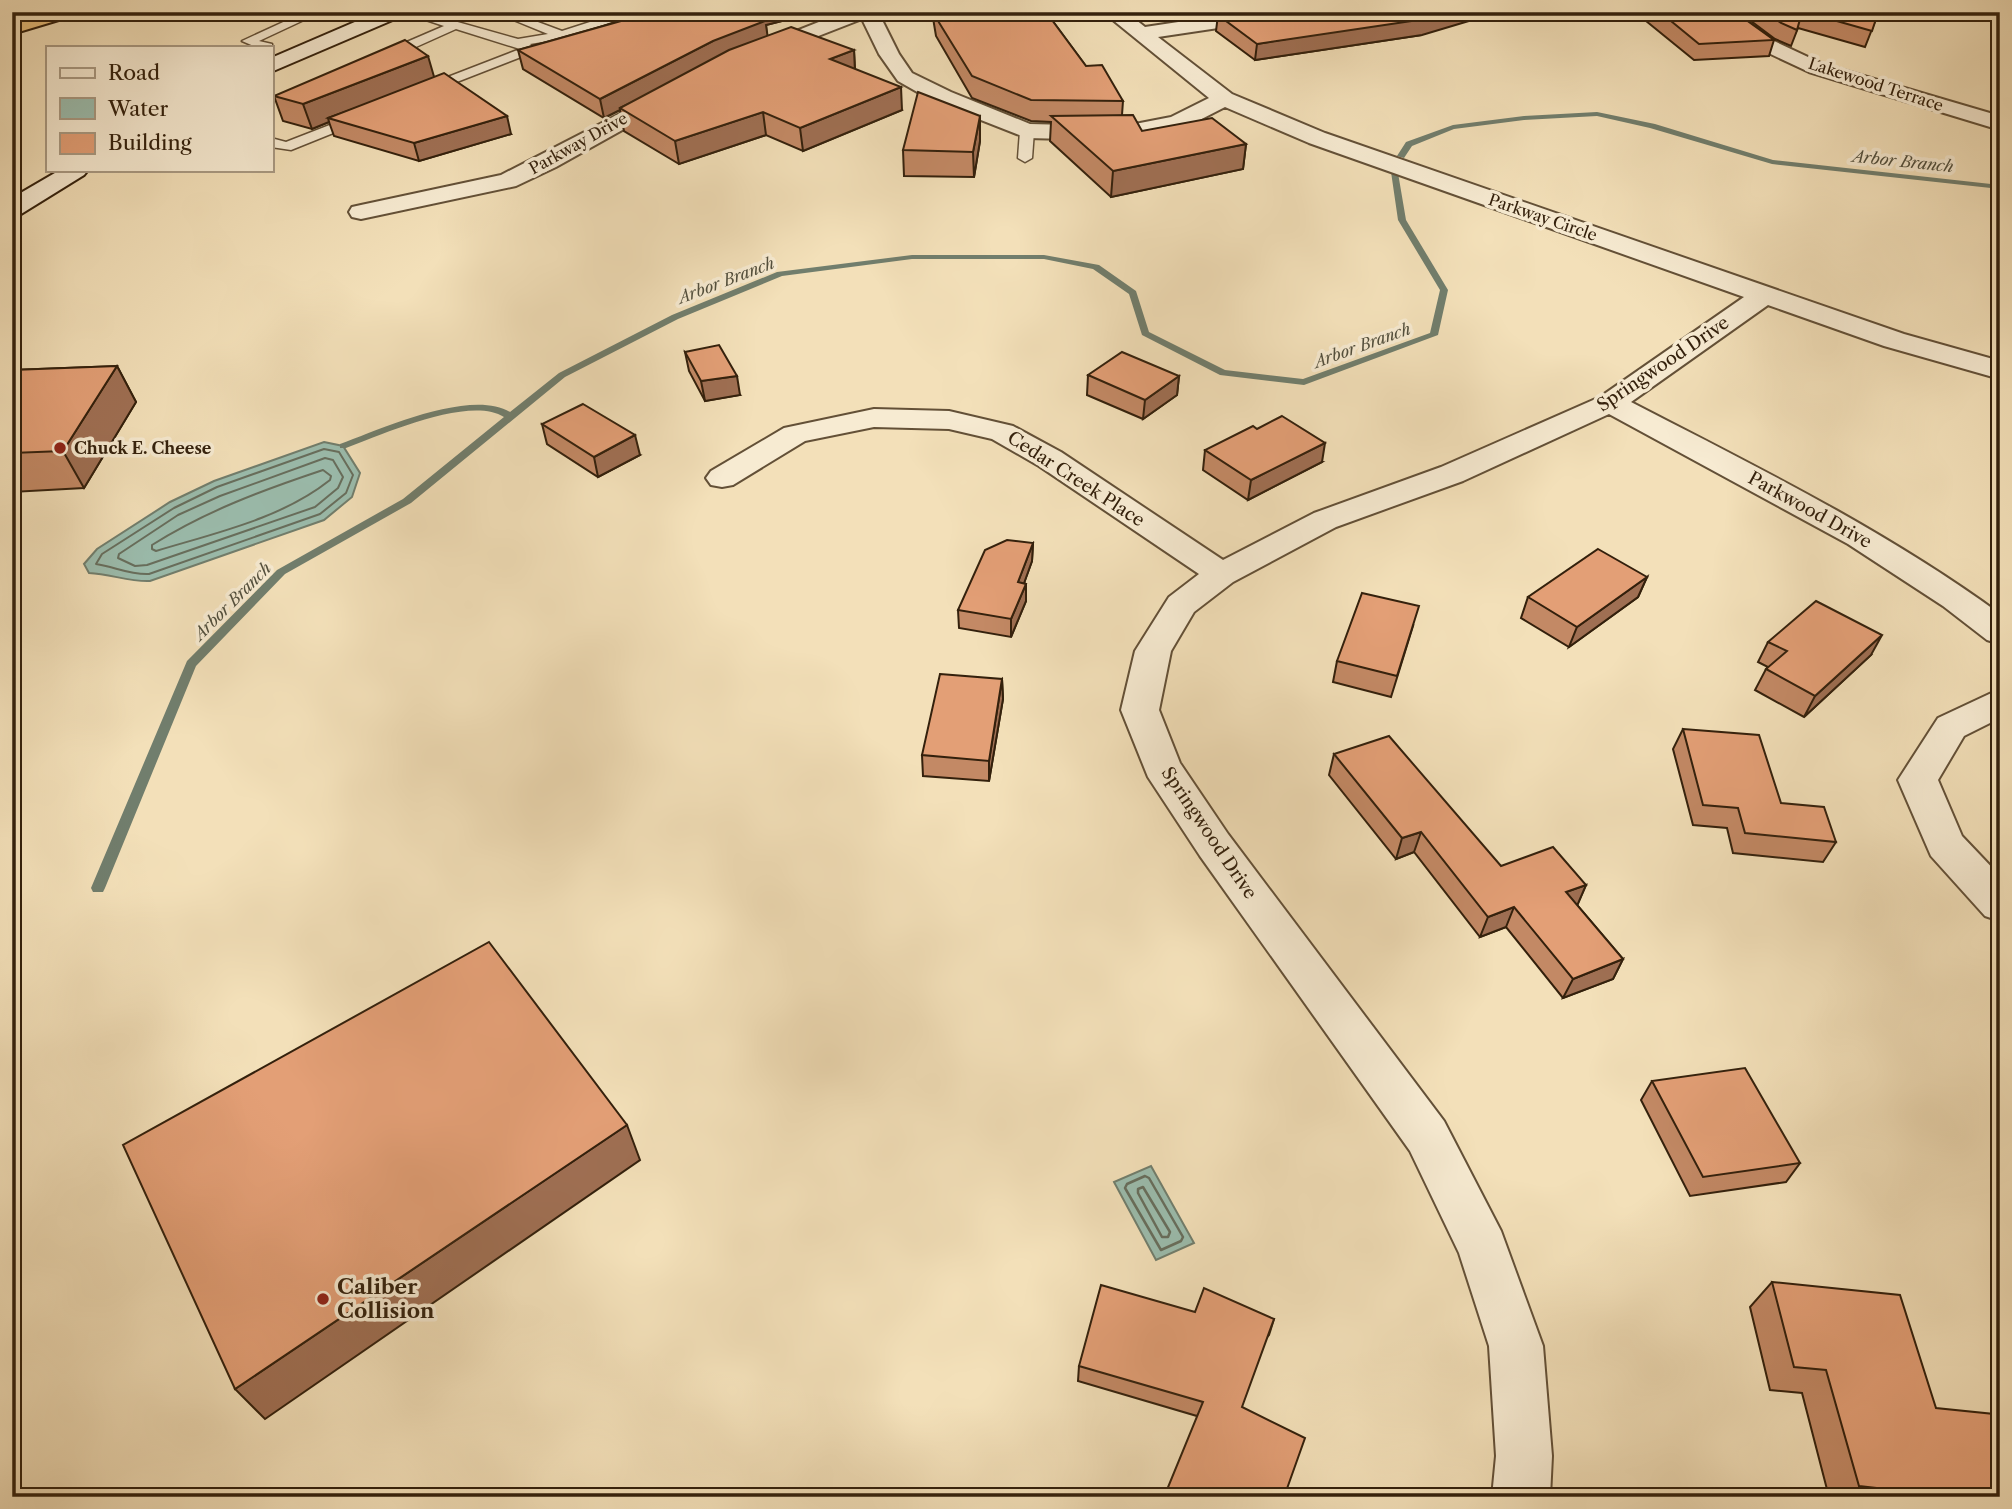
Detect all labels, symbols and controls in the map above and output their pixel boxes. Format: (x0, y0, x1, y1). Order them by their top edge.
legend (46, 46, 273, 172)
street label: Lakewood Terrace (1806, 53, 1946, 115)
text: Road (108, 60, 160, 85)
text: Water (107, 96, 168, 121)
street label: Parkway Drive (525, 108, 631, 178)
text: Building (108, 130, 193, 155)
water label: Arbor Branch (1849, 145, 1954, 176)
street label: Parkway Circle (1486, 189, 1600, 245)
water label: Arbor Branch (672, 253, 777, 309)
street label: Springwood Drive (1593, 312, 1733, 416)
water label: Arbor Branch (1308, 318, 1413, 373)
street label: Cedar Creek Place (1003, 426, 1149, 532)
place label: Chuck E. Cheese (74, 438, 212, 458)
marker: Chuck E. Cheese (52, 440, 68, 456)
street label: Parkwood Drive (1744, 467, 1876, 553)
water label: Arbor Branch (187, 558, 275, 646)
street label: Springwood Drive (1157, 763, 1261, 903)
place label: Caliber Collision (337, 1274, 435, 1323)
marker: Caliber Collision (315, 1291, 331, 1307)

